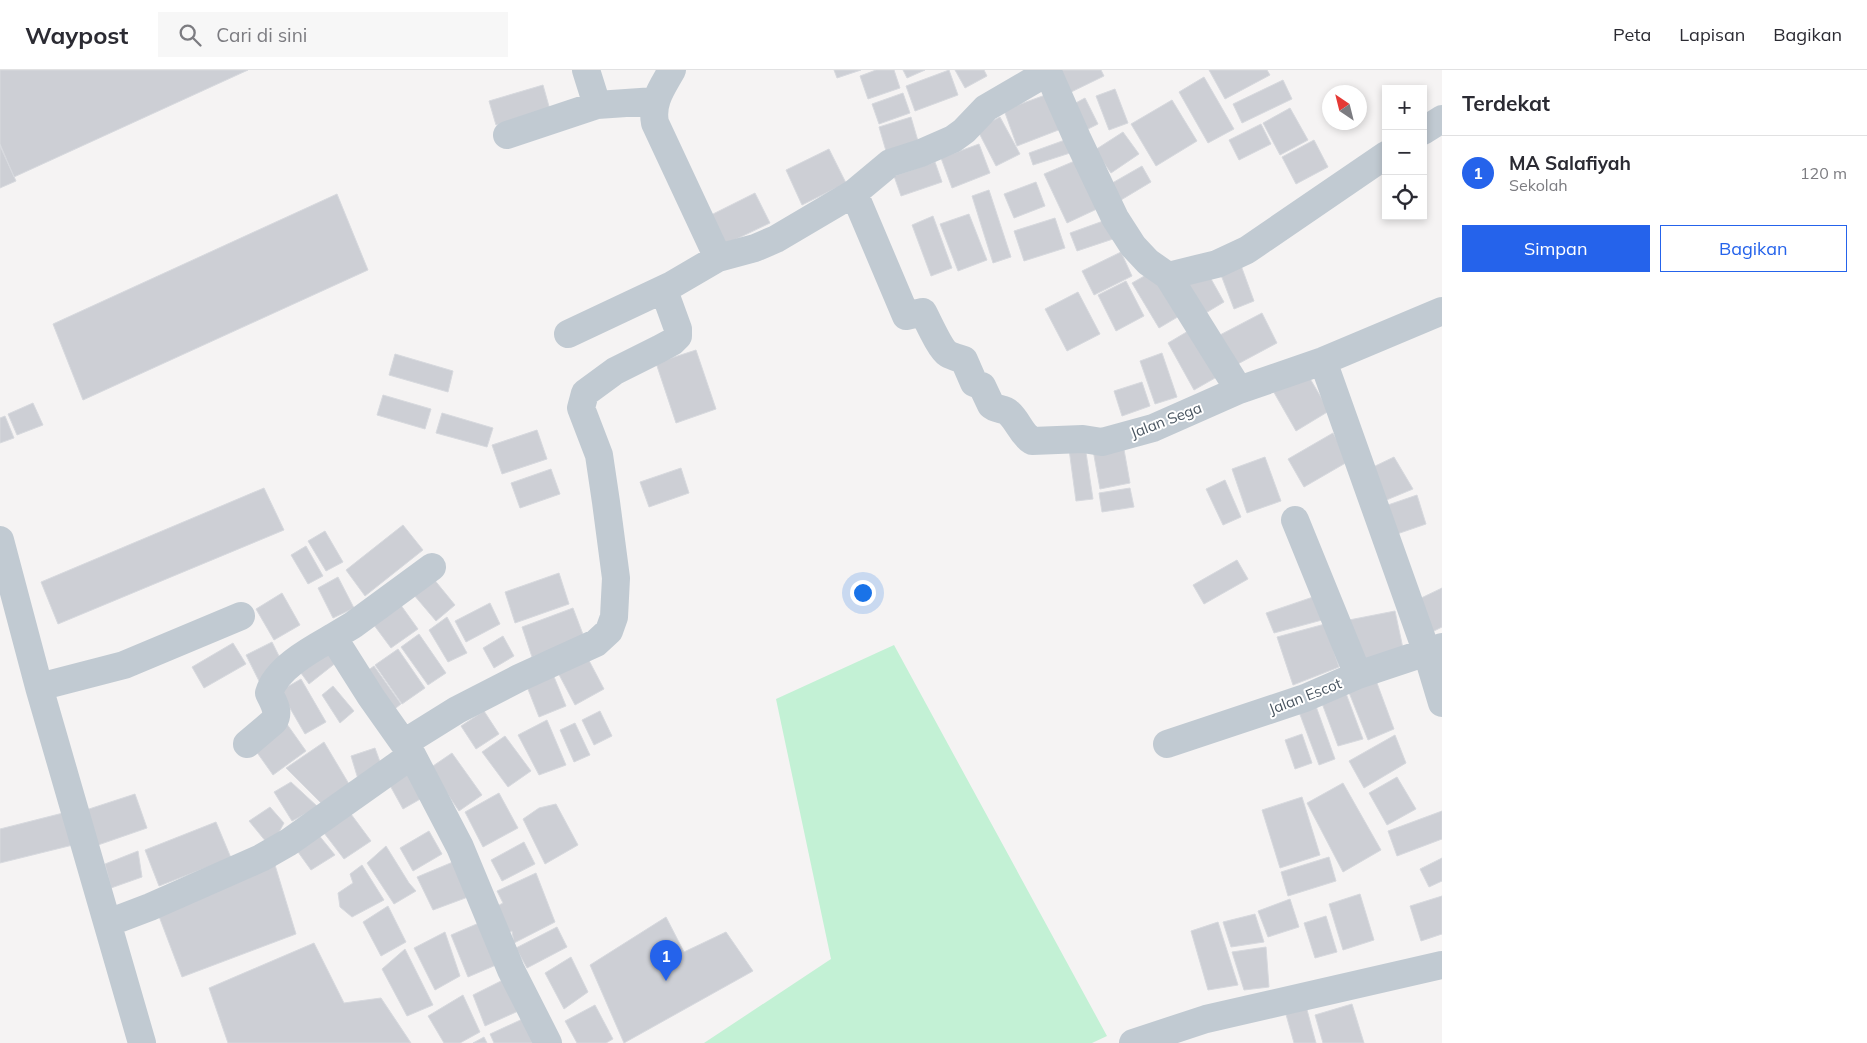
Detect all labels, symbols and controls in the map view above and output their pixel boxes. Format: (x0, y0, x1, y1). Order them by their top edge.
search box (158, 12, 508, 57)
text: Waypost (25, 20, 128, 50)
icon: search (176, 21, 204, 49)
text: Cari di sini (216, 23, 307, 47)
text: Peta (1613, 23, 1651, 46)
text: Lapisan (1679, 23, 1745, 46)
text: Bagikan (1773, 23, 1842, 46)
north arrow (1322, 85, 1367, 130)
map controls (1382, 85, 1427, 220)
button: + (1382, 85, 1427, 130)
text: Terdekat (1462, 90, 1550, 116)
button: − (1382, 130, 1427, 175)
text: MA Salafiyah (1509, 151, 1631, 175)
text: 1 (1473, 163, 1483, 183)
text: 120 m (1800, 163, 1847, 183)
button: locate (1382, 175, 1427, 220)
text: Sekolah (1509, 175, 1568, 195)
button: Simpan (1462, 225, 1650, 272)
button: Bagikan (1660, 225, 1847, 272)
street label: Jalan Sega (1128, 398, 1204, 442)
your location (850, 580, 876, 606)
street label: Jalan Escot (1266, 673, 1344, 719)
pin: 1 (650, 940, 682, 981)

